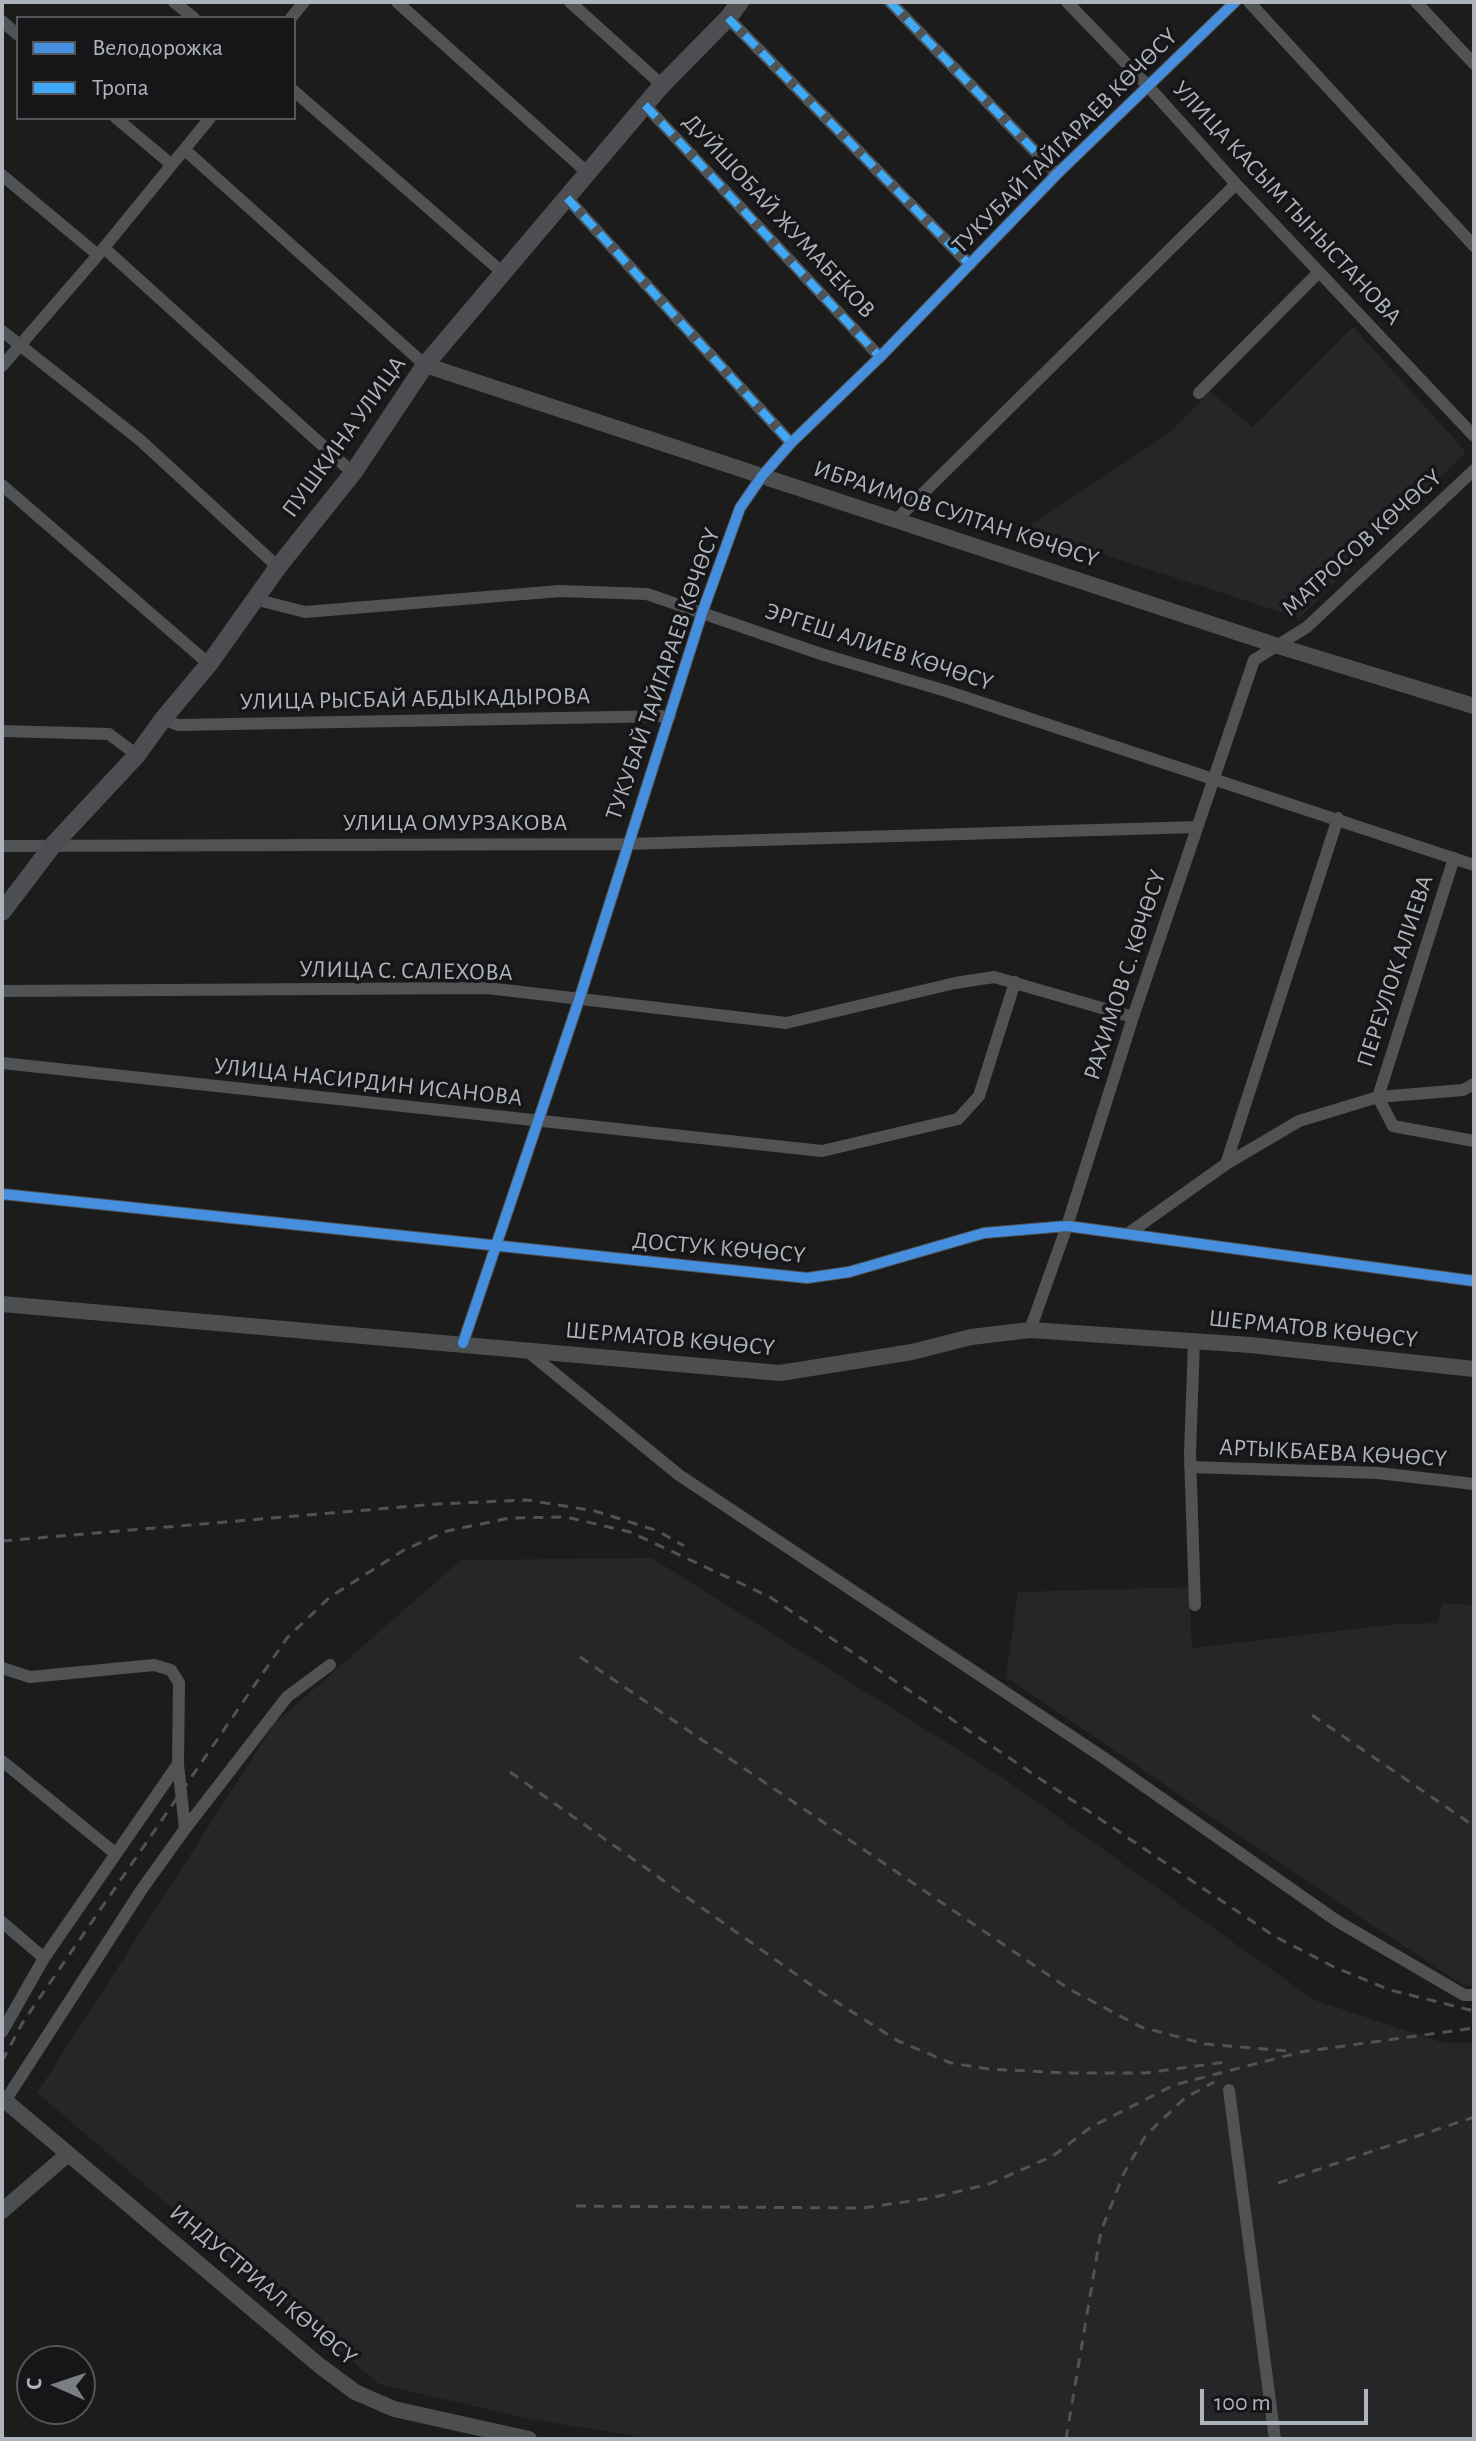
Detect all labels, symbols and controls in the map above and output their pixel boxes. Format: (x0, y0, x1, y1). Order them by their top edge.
legend (16, 16, 296, 120)
street label: ТУКУБАЙ ТАЙГАРАЕВ КӨЧӨСҮ (946, 22, 1184, 260)
text: Велодорожка (92, 36, 223, 60)
street label: УЛИЦА КАСЫМ ТЫНЫСТАНОВА (1166, 75, 1408, 331)
text: Тропа (92, 76, 149, 100)
street label: ДУЙШОБАЙ ЖУМАБЕКОВ (677, 108, 881, 324)
street label: ПУШКИНА УЛИЦА (276, 351, 412, 523)
street label: ИБРАИМОВ СУЛТАН КӨЧӨСҮ (810, 454, 1102, 574)
street label: МАТРОСОВ КӨЧӨСҮ (1276, 463, 1448, 623)
street label: ТУКУБАЙ ТАЙГАРАЕВ КӨЧӨСҮ (599, 524, 727, 824)
street label: ЭРГЕШ АЛИЕВ КӨЧӨСҮ (761, 597, 997, 697)
street label: УЛИЦА РЫСБАЙ АБДЫКАДЫРОВА (239, 682, 591, 716)
street label: УЛИЦА ОМУРЗАКОВА (343, 809, 567, 837)
street label: РАХИМОВ С. КӨЧӨСҮ (1077, 866, 1173, 1084)
street label: ПЕРЕУЛОК АЛИЕВА (1350, 871, 1440, 1071)
street label: УЛИЦА С. САЛЕХОВА (299, 955, 513, 987)
street label: УЛИЦА НАСИРДИН ИСАНОВА (212, 1051, 524, 1113)
street label: ДОСТУК КӨЧӨСҮ (631, 1226, 807, 1270)
street label: ШЕРМАТОВ КӨЧӨСҮ (1207, 1304, 1419, 1354)
street label: ШЕРМАТОВ КӨЧӨСҮ (564, 1315, 776, 1363)
street label: АРТЫКБАЕВА КӨЧӨСҮ (1218, 1433, 1448, 1473)
street label: ИНДУСТРИАЛ КӨЧӨСҮ (163, 2198, 363, 2372)
north arrow (16, 2345, 96, 2425)
scale bar (1204, 2373, 1372, 2423)
text: С (23, 2377, 45, 2391)
text: 100 m (1214, 2391, 1271, 2415)

